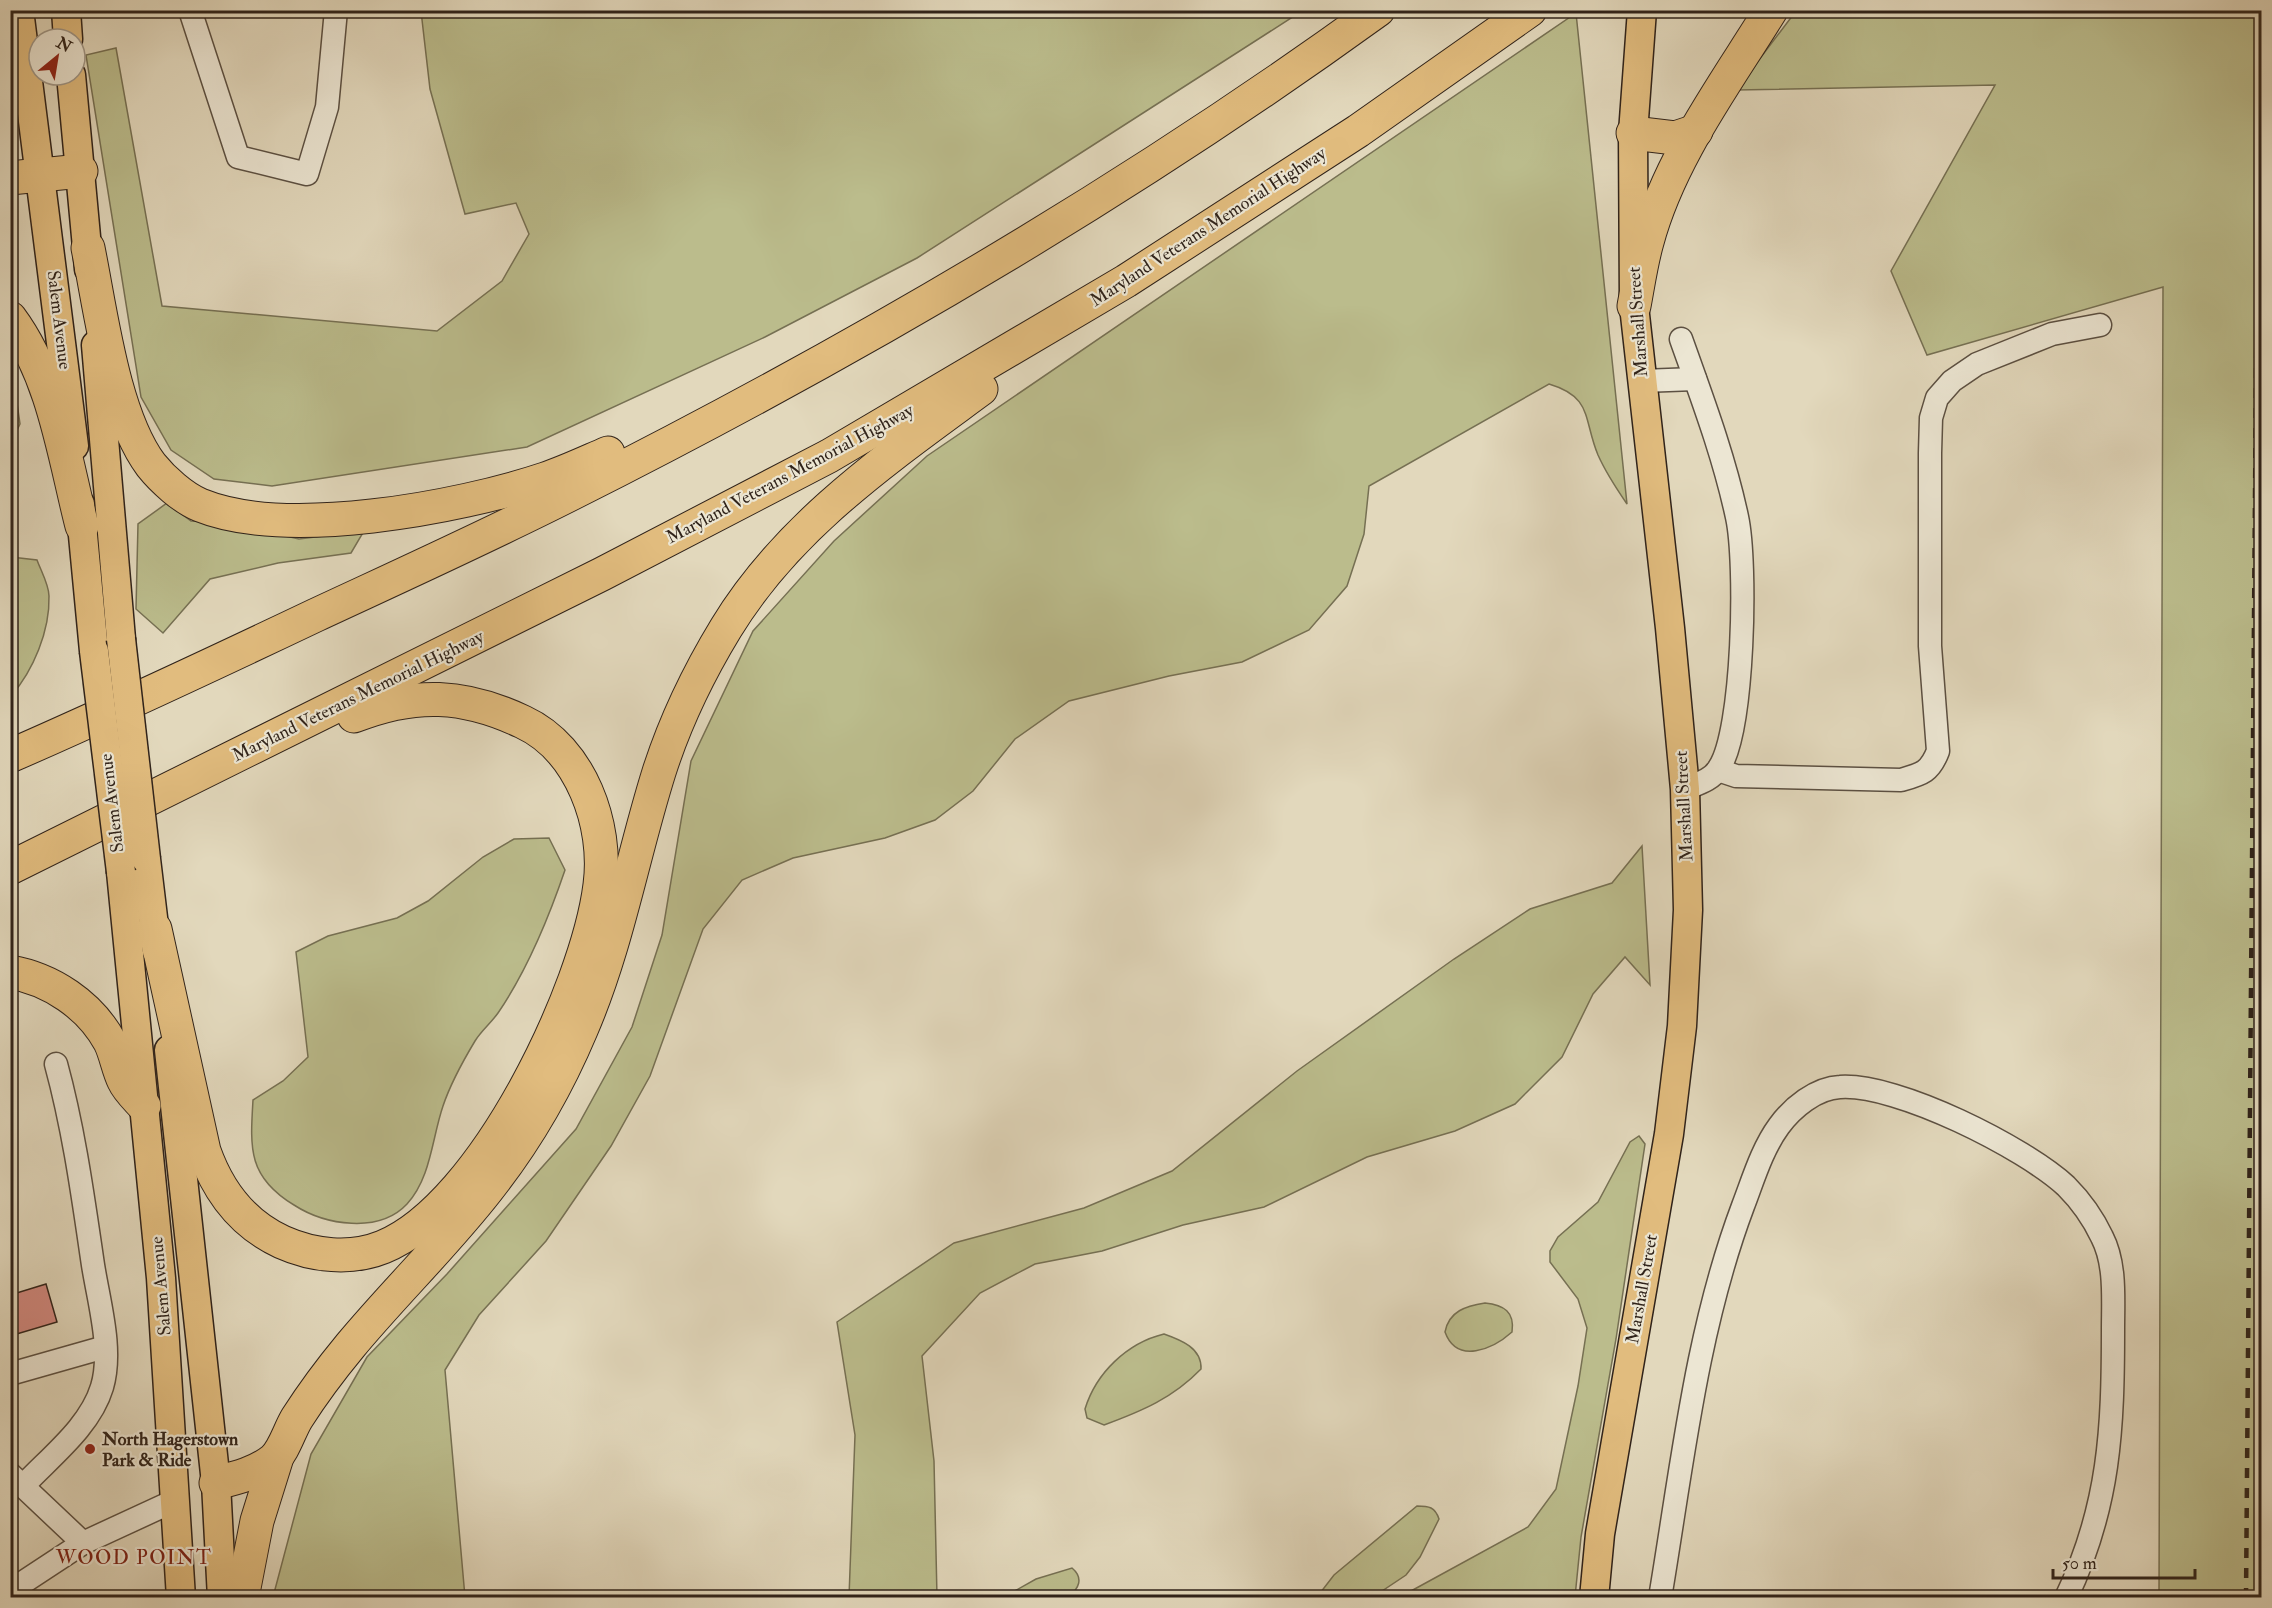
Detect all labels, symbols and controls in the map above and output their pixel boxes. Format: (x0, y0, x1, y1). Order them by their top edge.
north arrow (27, 27, 87, 87)
text: N (52, 32, 76, 57)
street label: Maryland Veterans Memorial Highway (1086, 141, 1331, 312)
street label: Marshall Street (1623, 266, 1653, 378)
street label: Salem Avenue (42, 269, 77, 371)
street label: Maryland Veterans Memorial Highway (662, 398, 919, 549)
street label: Maryland Veterans Memorial Highway (229, 624, 488, 767)
street label: Marshall Street (1670, 750, 1698, 862)
street label: Salem Avenue (94, 752, 129, 854)
street label: Marshall Street (1621, 1232, 1663, 1346)
street label: Salem Avenue (145, 1235, 177, 1336)
place label: North Hagerstown Park & Ride (101, 1428, 239, 1472)
marker: North Hagerstown Park & Ride (83, 1442, 97, 1456)
scale bar (2053, 1542, 2196, 1580)
district label: WOOD POINT (55, 1545, 212, 1570)
text: 50 m (2062, 1552, 2097, 1575)

